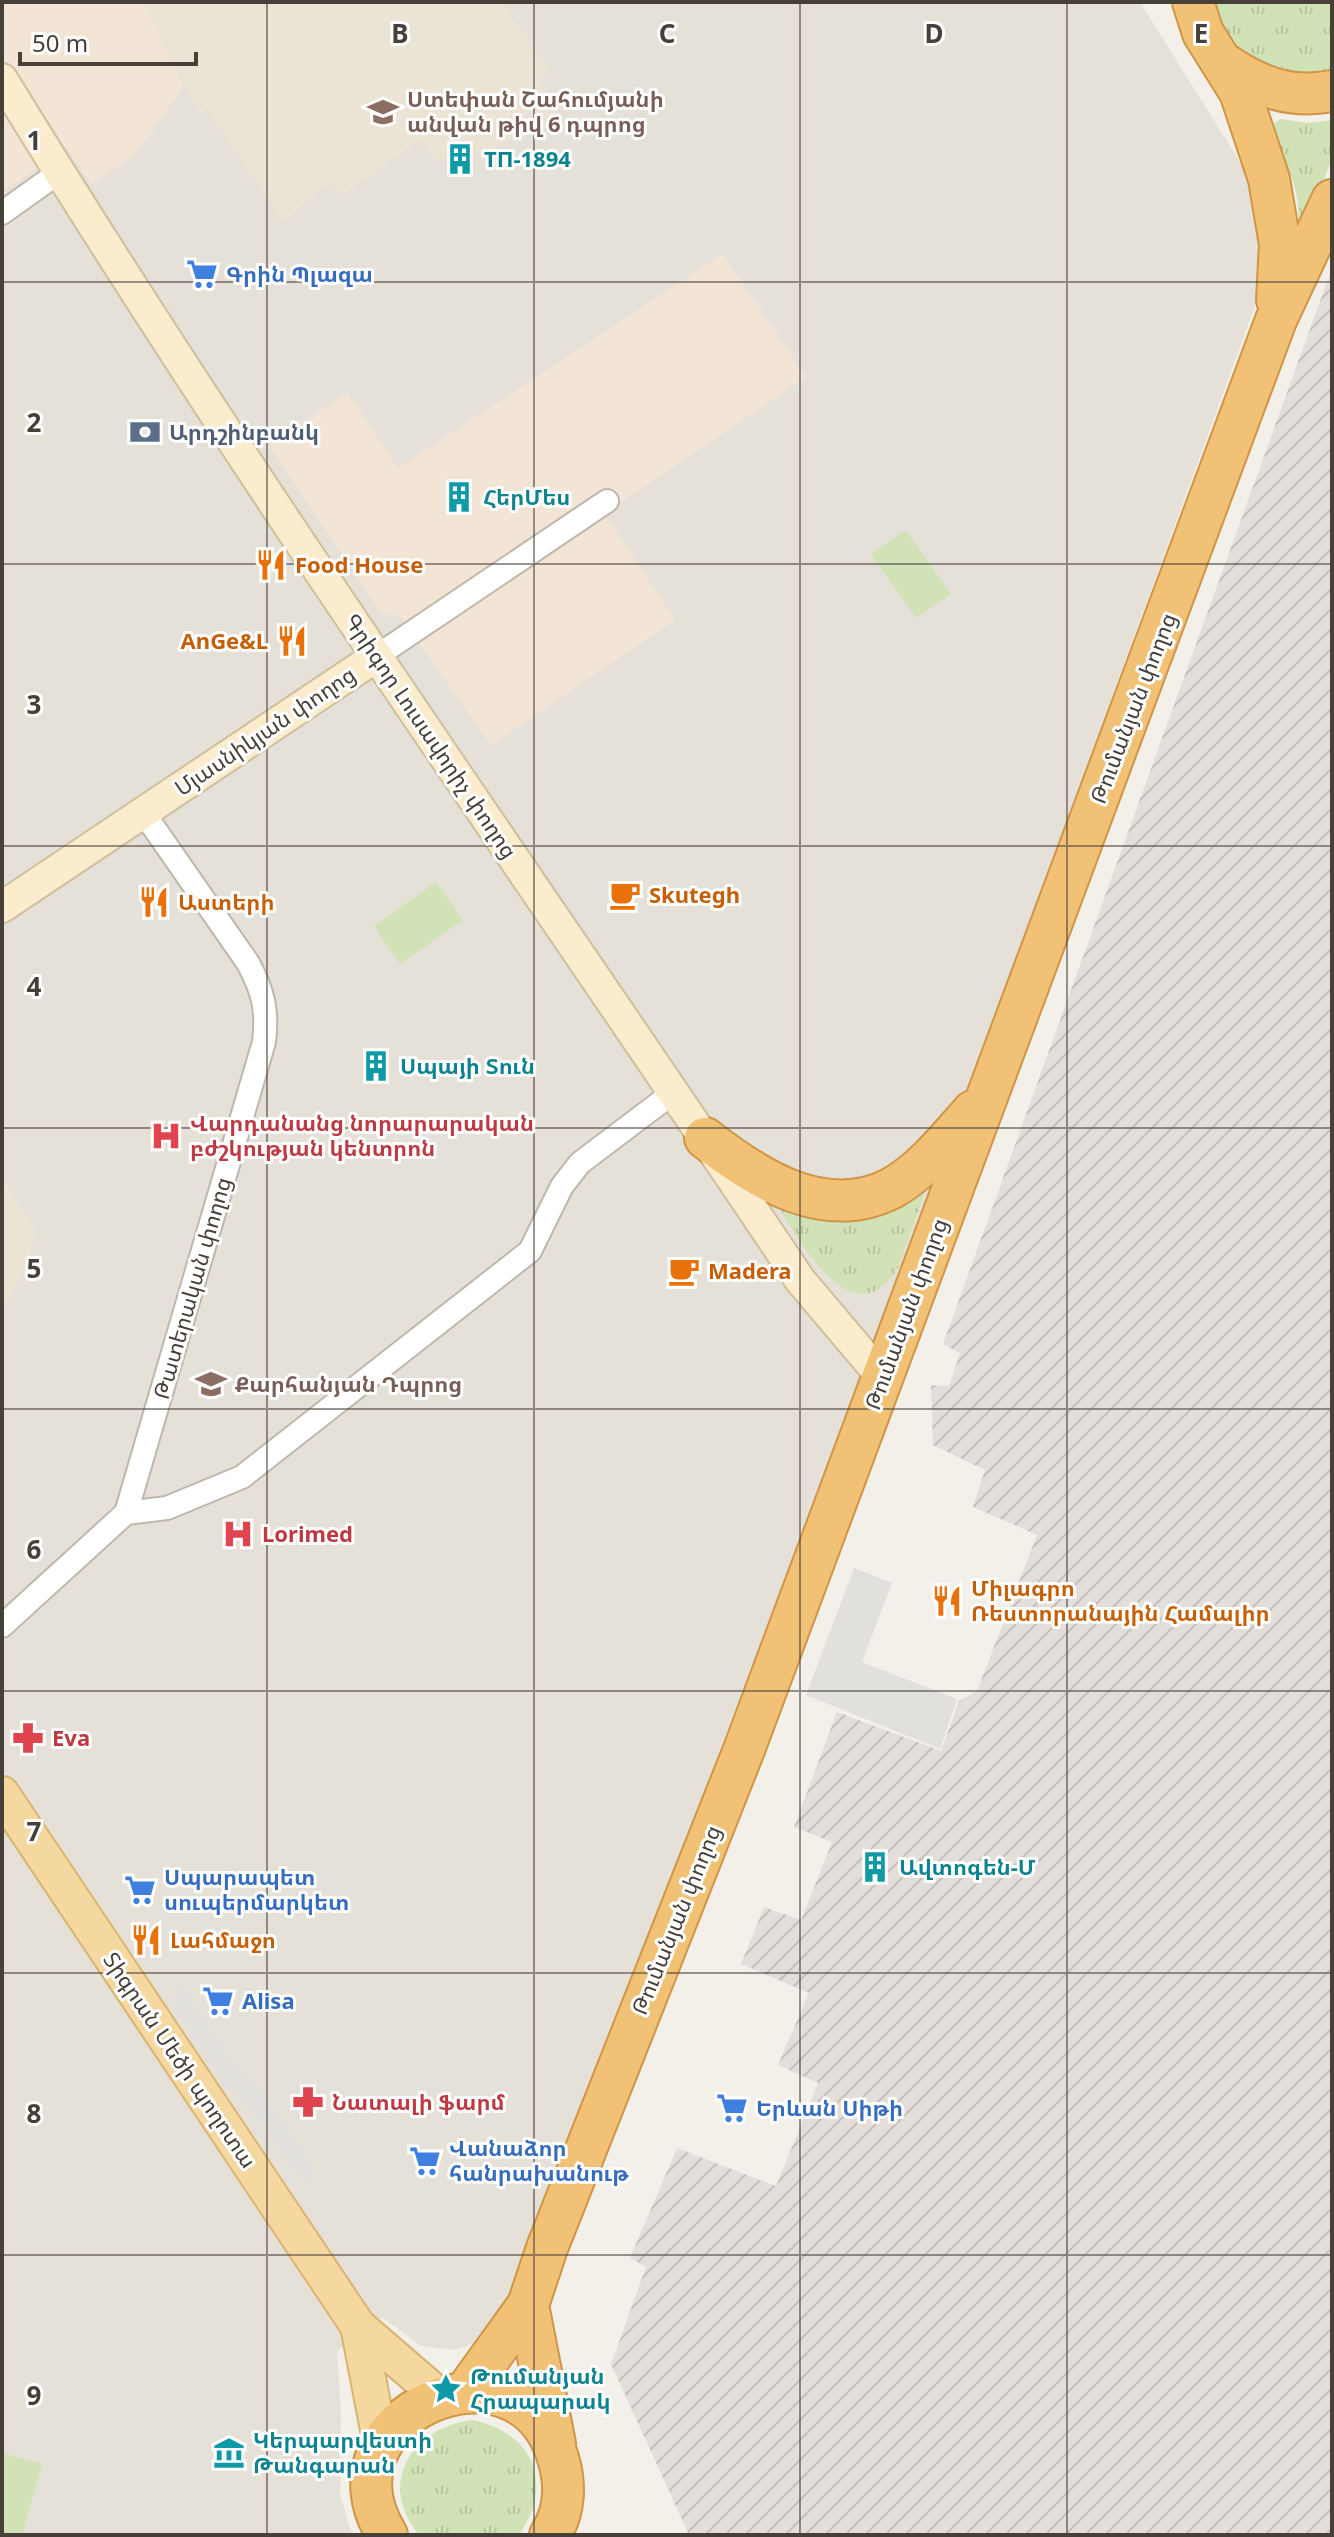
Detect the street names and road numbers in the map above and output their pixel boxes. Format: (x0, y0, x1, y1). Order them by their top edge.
street label: Գրիգոր Լուսավորիչ փողոց (339, 607, 525, 864)
street label: Թումանյան փողոց (1082, 608, 1182, 807)
street label: Մյասնիկյան փողոց (168, 658, 361, 802)
street label: Թատերական փողոց (145, 1173, 237, 1402)
street label: Թումանյան փողոց (856, 1214, 954, 1414)
street label: Թումանյան փողոց (623, 1820, 727, 2019)
street label: Տիգրան Մեծի պողոտա (97, 1946, 264, 2173)

